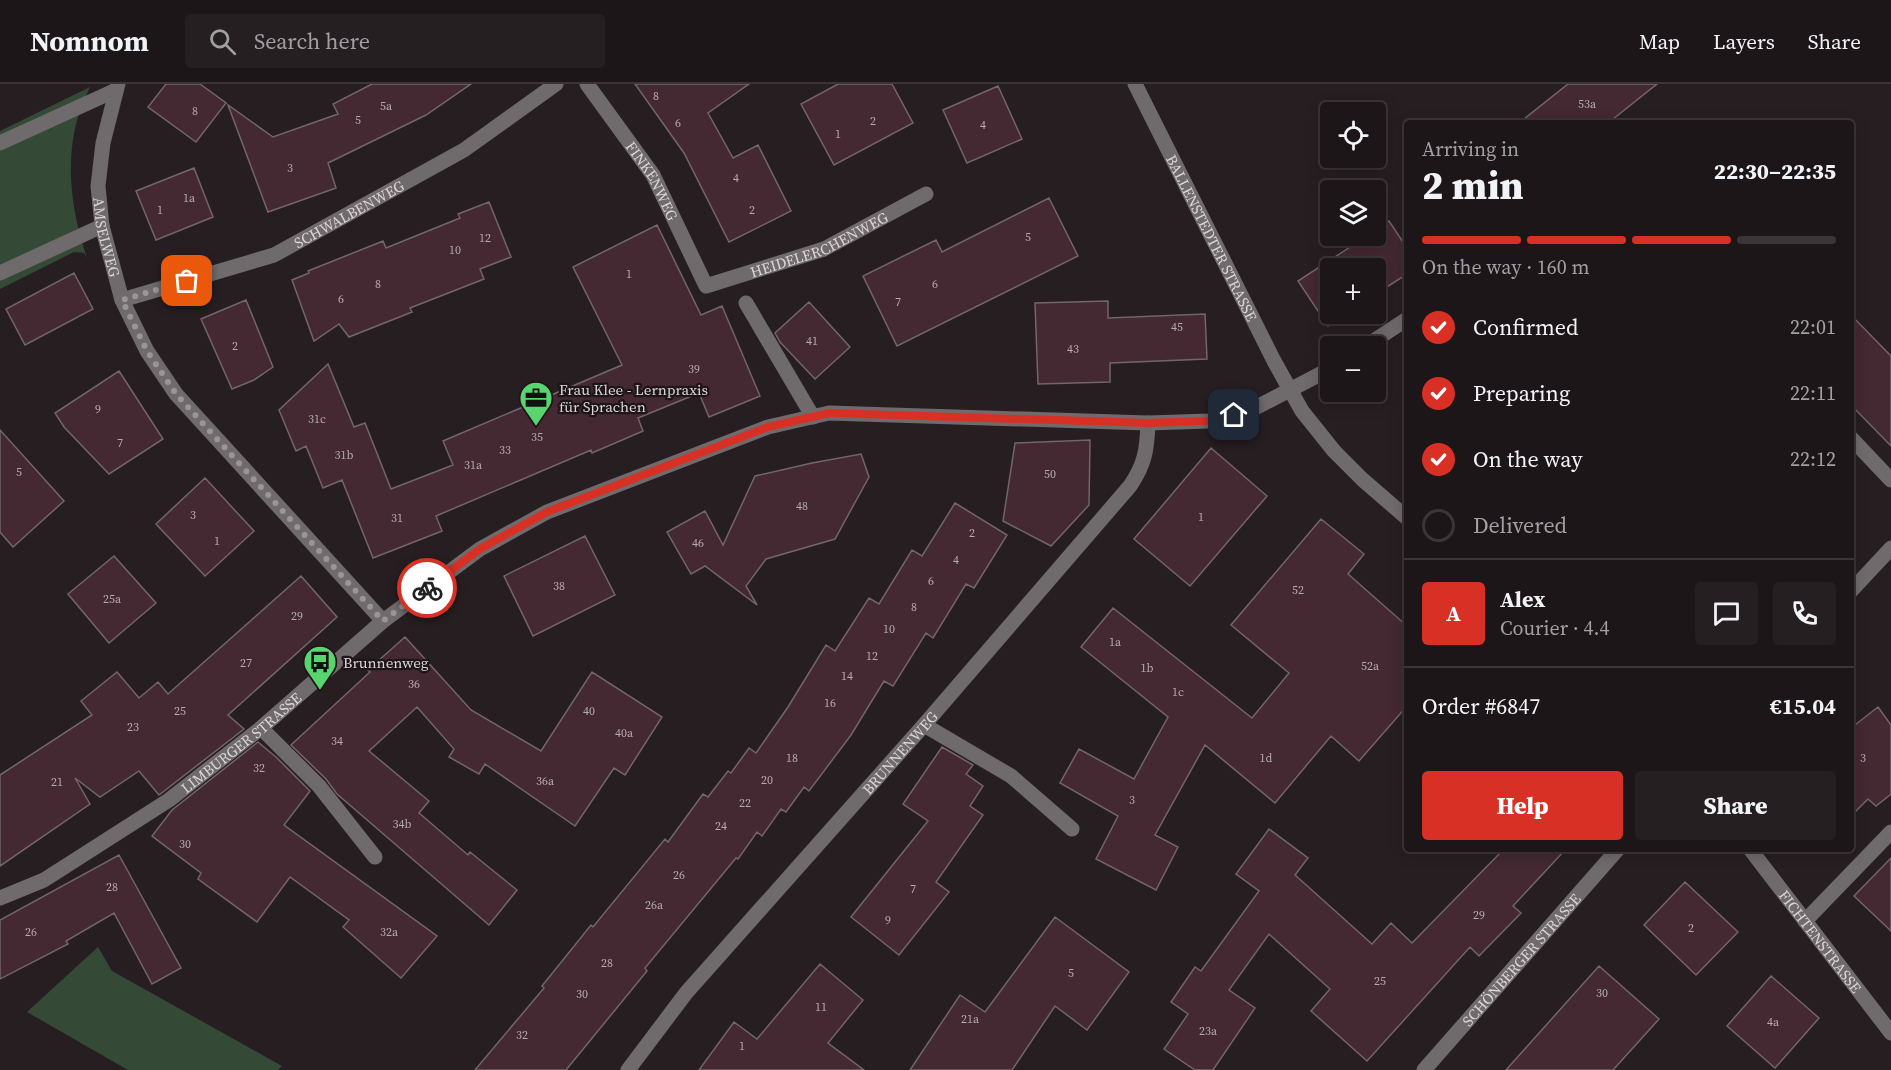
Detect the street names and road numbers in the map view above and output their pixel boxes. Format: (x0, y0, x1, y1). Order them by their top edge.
street label: FINKENWEG (621, 137, 684, 224)
street label: BALLENSTEDTER STRASSE (1161, 151, 1263, 325)
street label: SCHWALBENWEG (290, 175, 408, 253)
street label: AMSELWEG (89, 196, 126, 279)
street label: HEIDELERCHENWEG (747, 206, 891, 282)
street label: LIMBURGER STRASSE (176, 687, 306, 798)
street label: BRUNNENWEG (857, 706, 942, 799)
street label: FICHTENSTRASSE (1774, 885, 1867, 997)
street label: SCHÖNBERGER STRASSE (1457, 889, 1585, 1030)

